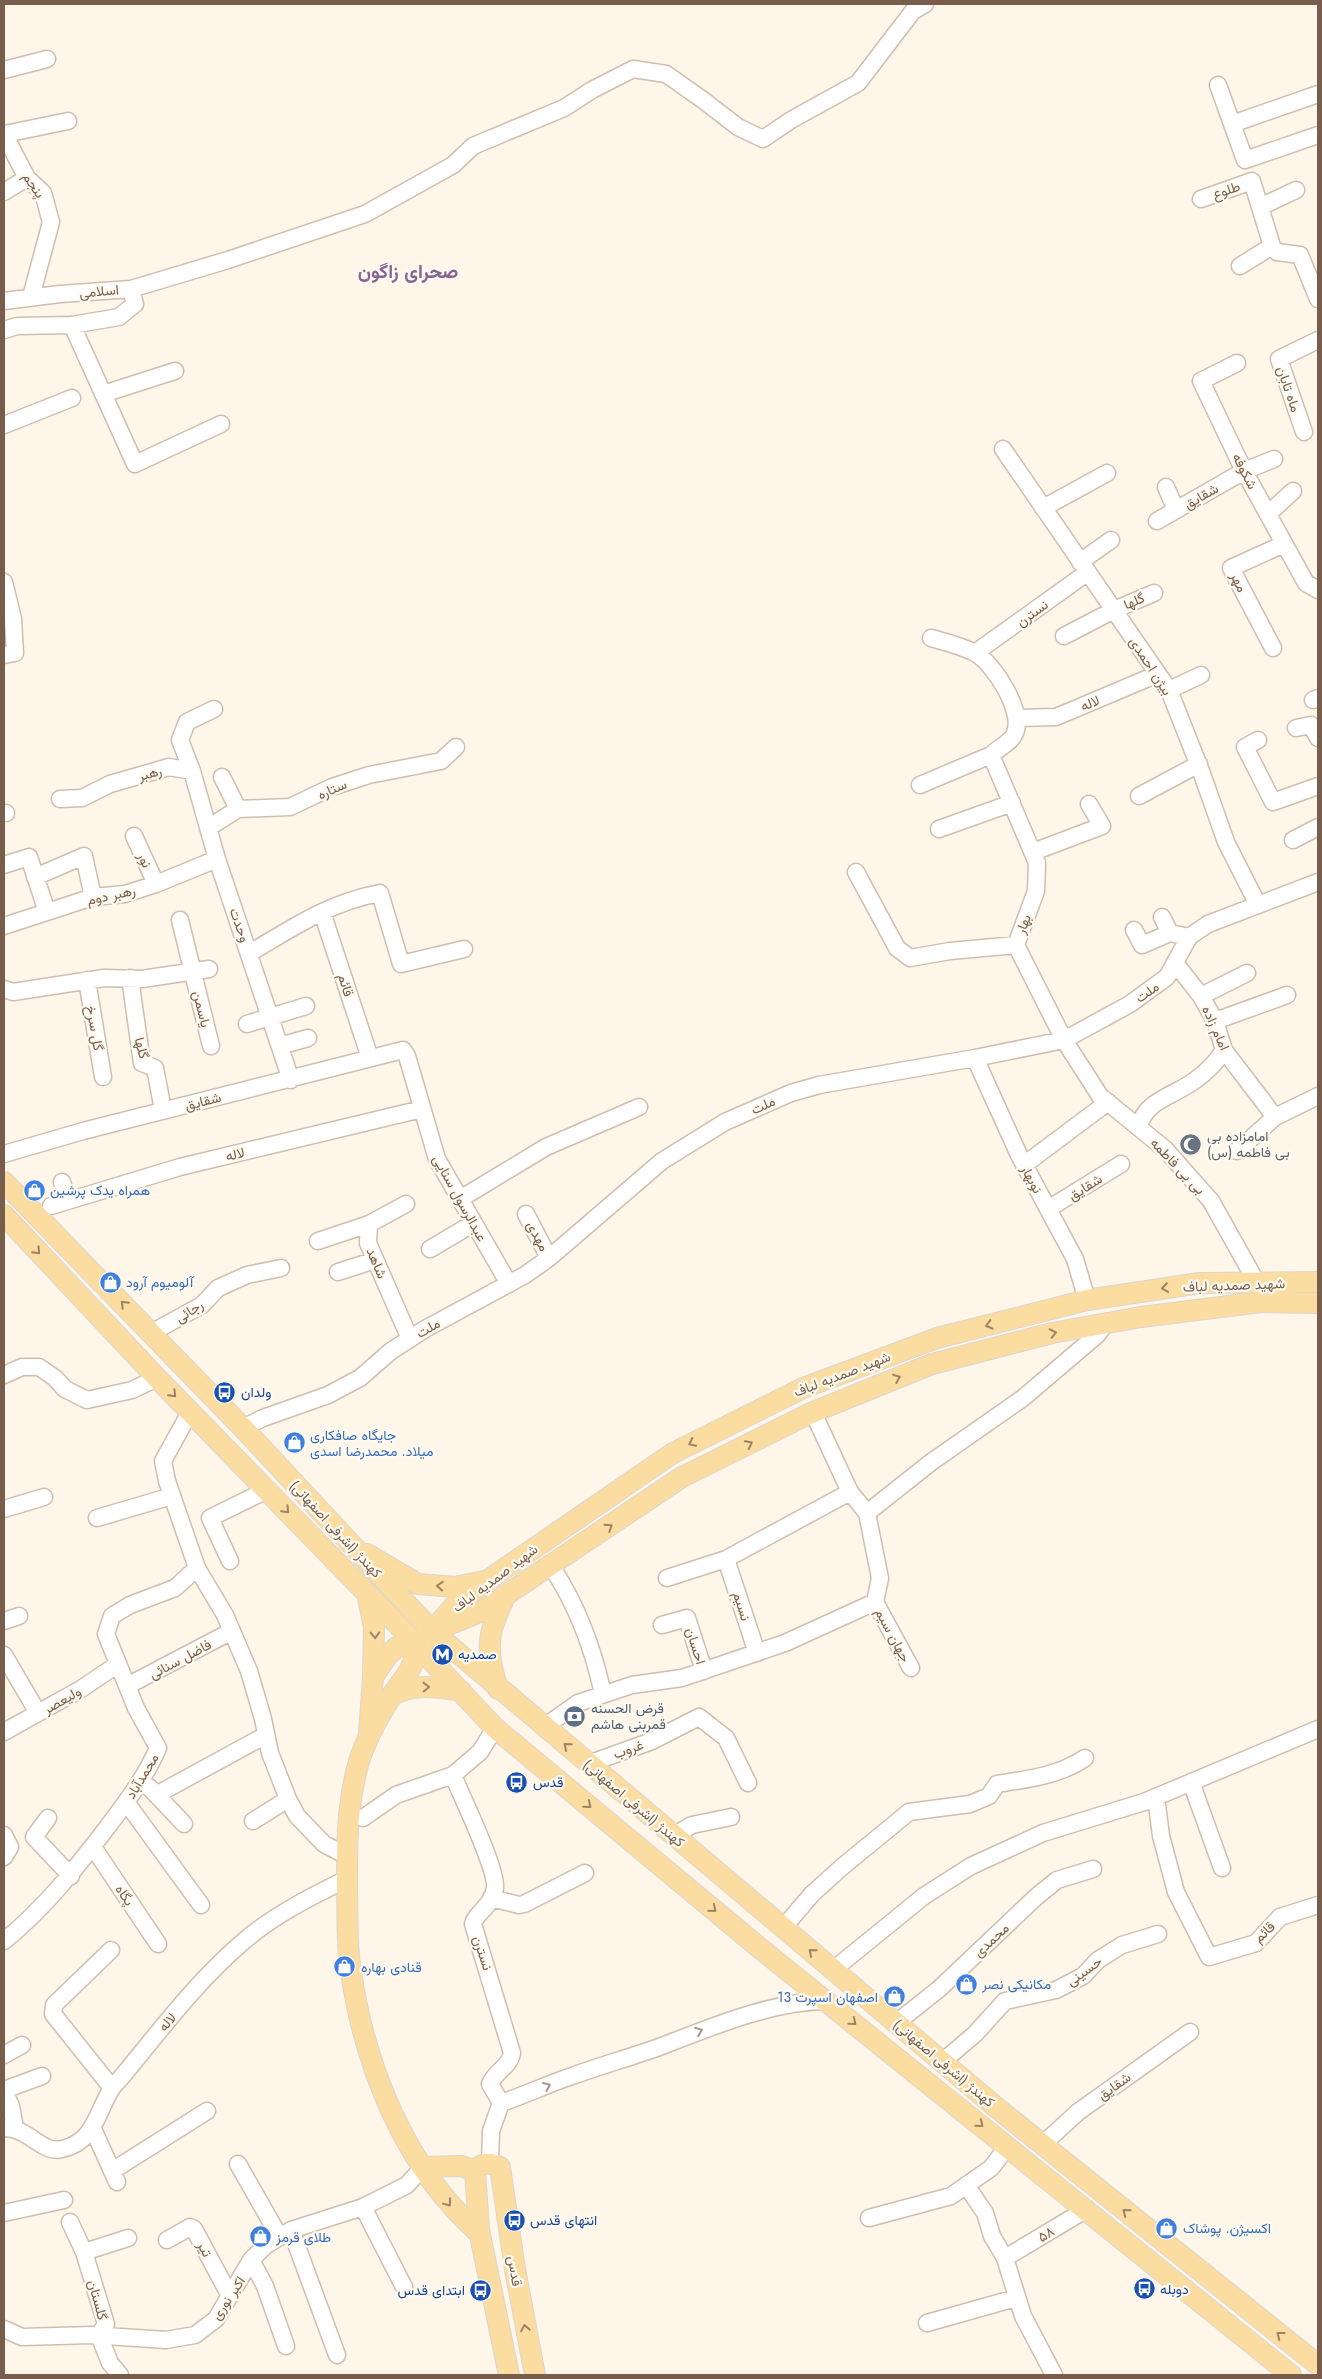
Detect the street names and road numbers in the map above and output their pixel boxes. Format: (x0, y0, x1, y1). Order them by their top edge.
street label: پنجم (18, 168, 50, 202)
street label: طلوع (1209, 176, 1243, 205)
street label: اسلامی (78, 279, 120, 303)
street label: ماه تابان (1272, 363, 1306, 415)
street label: شکوفه (1227, 449, 1263, 493)
street label: شقایق (1180, 478, 1222, 514)
street label: مهر (1225, 568, 1252, 595)
street label: گلها (1120, 588, 1148, 614)
street label: نسترن (1012, 595, 1052, 631)
street label: بیژن احمدی (1125, 633, 1177, 699)
street label: لاله (1077, 690, 1103, 716)
street label: رهبر (135, 760, 164, 786)
street label: ستاره (314, 774, 350, 804)
street label: نور (132, 848, 157, 871)
street label: رهبر دوم (85, 880, 137, 910)
street label: وحدت (225, 905, 255, 945)
street label: بهار (1010, 911, 1036, 938)
street label: قائم (333, 971, 359, 999)
street label: ملت (1131, 977, 1163, 1007)
street label: یاسمن (188, 989, 216, 1029)
street label: امام زاده (1197, 1002, 1235, 1054)
street label: گل سرخ (80, 1004, 109, 1052)
street label: گلها (130, 1035, 154, 1061)
street label: شقایق (183, 1087, 223, 1115)
street label: ملت (748, 1091, 778, 1119)
street label: بی بی فاطمه (1146, 1133, 1210, 1199)
street label: لاله (223, 1142, 247, 1166)
street label: عبدالرسول سنایی (428, 1151, 492, 1245)
street label: نوبهار (1016, 1160, 1048, 1197)
street label: شقایق (1064, 1169, 1106, 1205)
street label: مهدی (522, 1217, 554, 1255)
street label: شاهد (362, 1244, 392, 1282)
street label: شهید صمدیه لباف (1182, 1273, 1286, 1297)
street label: رجائی (171, 1294, 207, 1327)
street label: ملت (412, 1313, 444, 1343)
street label: شهید صمدیه لباف (791, 1346, 893, 1402)
street label: کهندژ (اشرفی اصفهانی) (285, 1476, 387, 1582)
street label: شهید صمدیه لباف (448, 1539, 542, 1617)
street label: نسیم (728, 1589, 756, 1623)
street label: جهان سیم (870, 1604, 916, 1666)
street label: احسان (681, 1625, 711, 1667)
street label: فاضل سنائی (145, 1634, 215, 1684)
street label: ولیعصر (38, 1681, 85, 1719)
street label: غروب (610, 1734, 646, 1764)
street label: محمدآباد (120, 1749, 164, 1803)
street label: کهندژ (اشرفی اصفهانی) (579, 1754, 689, 1852)
street label: پگاه (111, 1880, 139, 1910)
street label: قائم (1249, 1917, 1279, 1947)
street label: محمدی (969, 1918, 1013, 1962)
street label: نسترن (468, 1933, 498, 1973)
street label: حسینی (1062, 1951, 1106, 1991)
street label: لاله (153, 2008, 181, 2036)
street label: کهندژ (اشرفی اصفهانی) (889, 2014, 999, 2112)
street label: شقایق (1093, 2067, 1135, 2105)
street label: ۵۸ (1034, 2221, 1058, 2247)
street label: تیر (192, 2237, 217, 2260)
street label: قدس (503, 2254, 527, 2288)
street label: اکبر نوری (206, 2272, 250, 2324)
street label: گلستان (83, 2278, 113, 2322)

